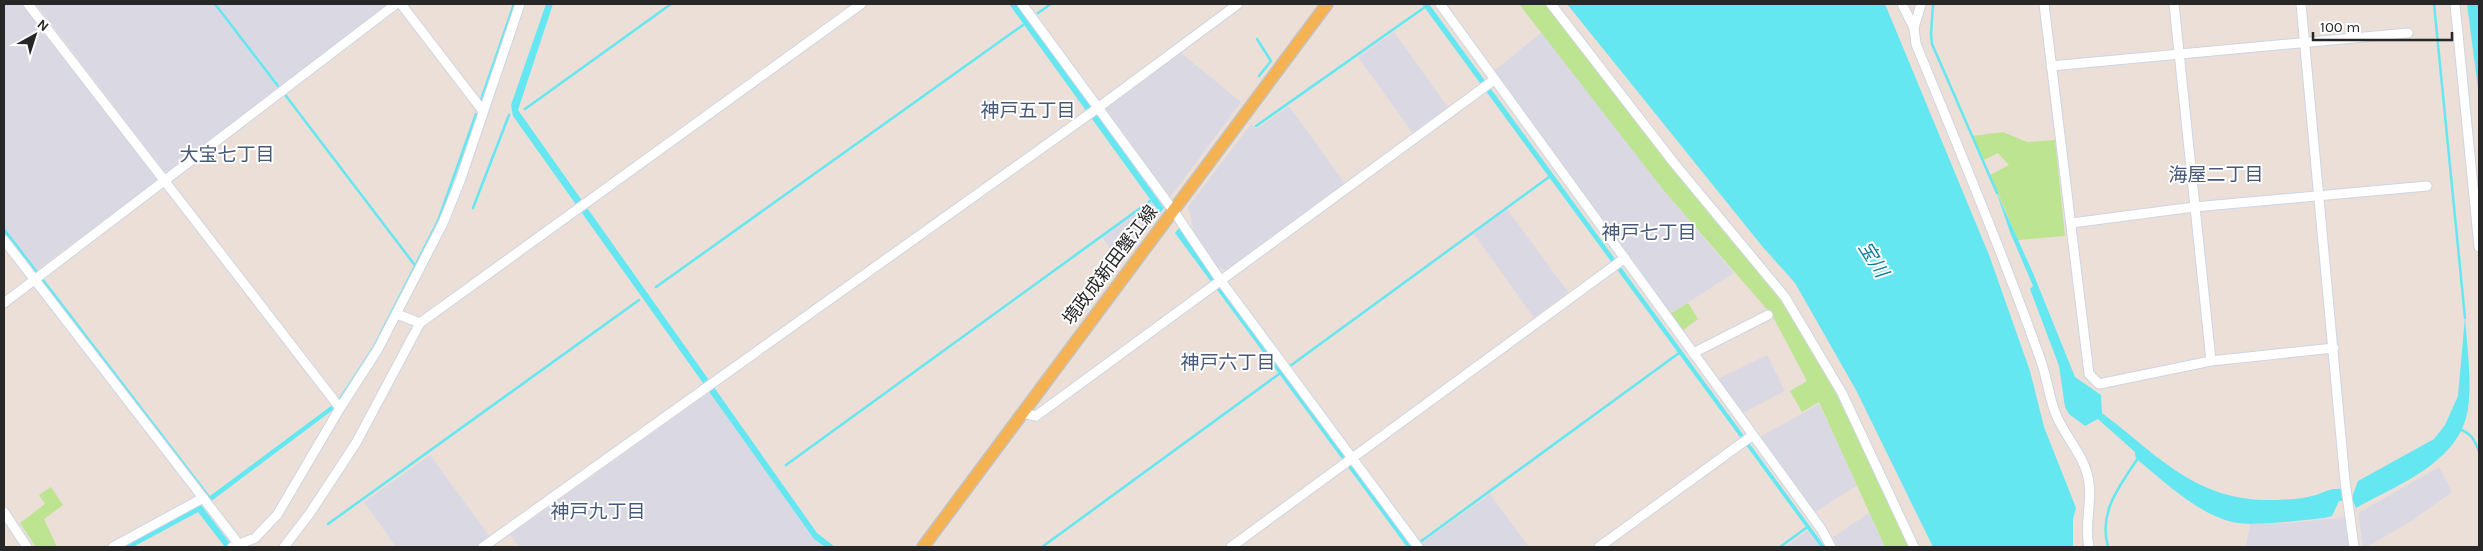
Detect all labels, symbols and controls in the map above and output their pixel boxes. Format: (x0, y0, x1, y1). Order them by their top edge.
north arrow (10, 10, 60, 60)
scale bar (2313, 10, 2452, 42)
text: N (34, 16, 52, 35)
text: 100 m (2320, 18, 2360, 36)
district label: 神戸五丁目 (980, 100, 1076, 122)
district label: 大宝七丁目 (179, 144, 275, 166)
district label: 海屋二丁目 (2168, 164, 2264, 186)
street label: 境政成新田蟹江線 (1058, 201, 1162, 329)
district label: 神戸七丁目 (1601, 222, 1697, 244)
water label: 宝川 (1854, 238, 1894, 283)
district label: 神戸六丁目 (1180, 352, 1276, 374)
district label: 神戸九丁目 (550, 501, 646, 523)

